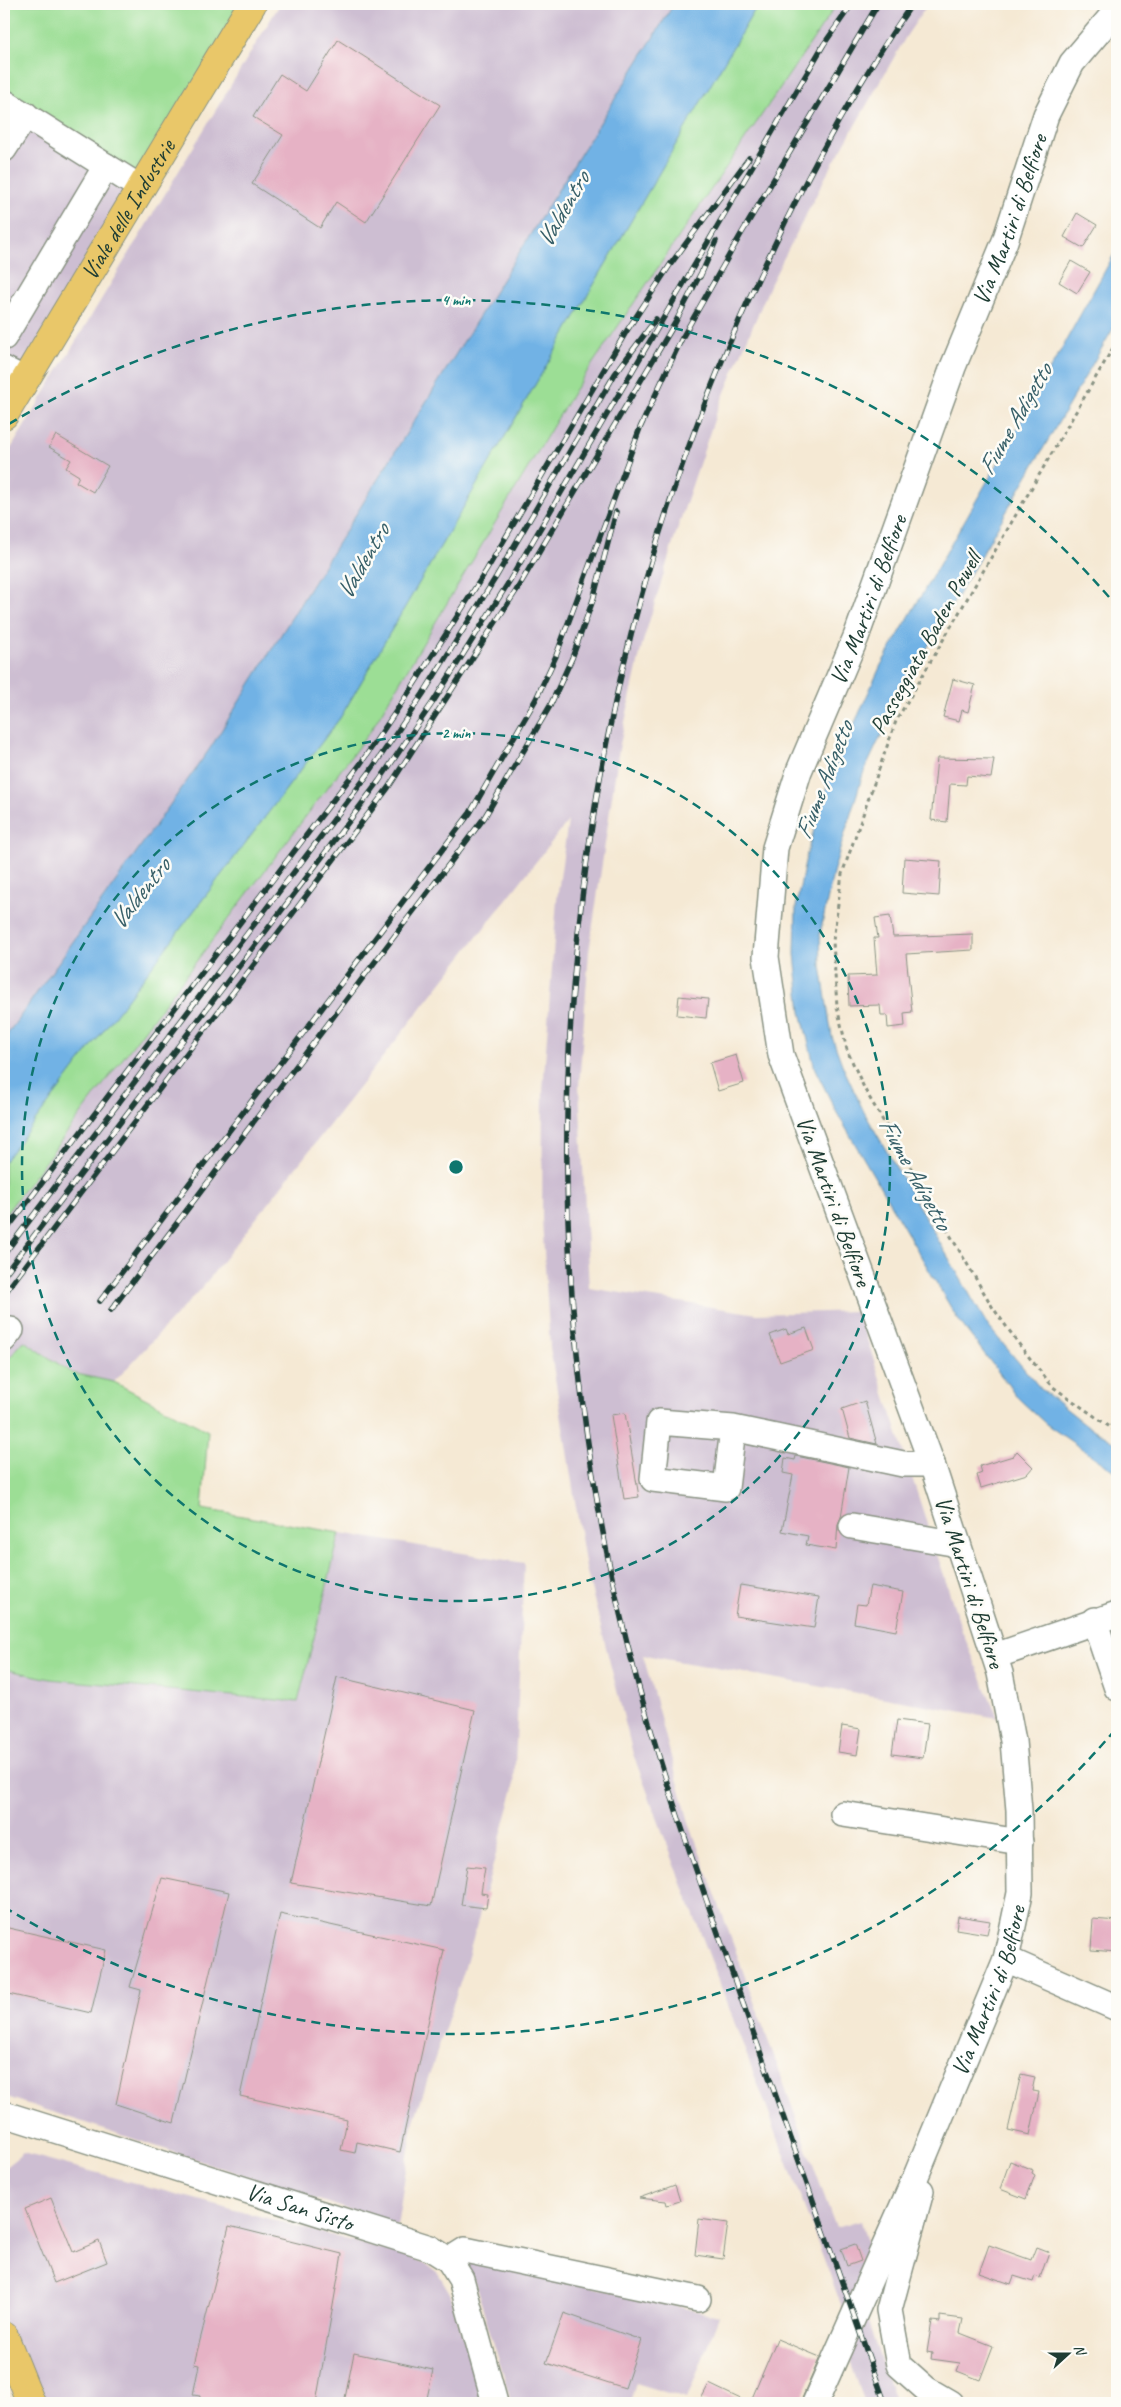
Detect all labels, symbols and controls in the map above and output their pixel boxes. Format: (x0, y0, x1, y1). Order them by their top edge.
street label: Via Martiri di Belfiore (965, 128, 1054, 309)
street label: Viale delle Industrie (74, 132, 183, 285)
water label: Valdentro (529, 163, 599, 253)
text: 4 min (442, 291, 471, 310)
water label: Fiume Adigetto (970, 355, 1061, 481)
street label: Via Martiri di Belfiore (822, 509, 914, 689)
water label: Valdentro (329, 515, 399, 605)
street label: Passeggiata Baden Powell (862, 543, 989, 739)
water label: Fiume Adigetto (787, 714, 862, 844)
text: 2 min (442, 724, 471, 743)
water label: Valdentro (102, 849, 179, 936)
street label: Via Martiri di Belfiore (789, 1112, 879, 1292)
water label: Fiume Adigetto (871, 1112, 961, 1238)
centre of rings (447, 1158, 465, 1176)
street label: Via Martiri di Belfiore (928, 1492, 1013, 1674)
street label: Via Martiri di Belfiore (944, 1901, 1032, 2080)
street label: Via San Sisto (243, 2176, 359, 2239)
north arrow (1044, 2330, 1094, 2380)
text: N (1070, 2342, 1090, 2359)

